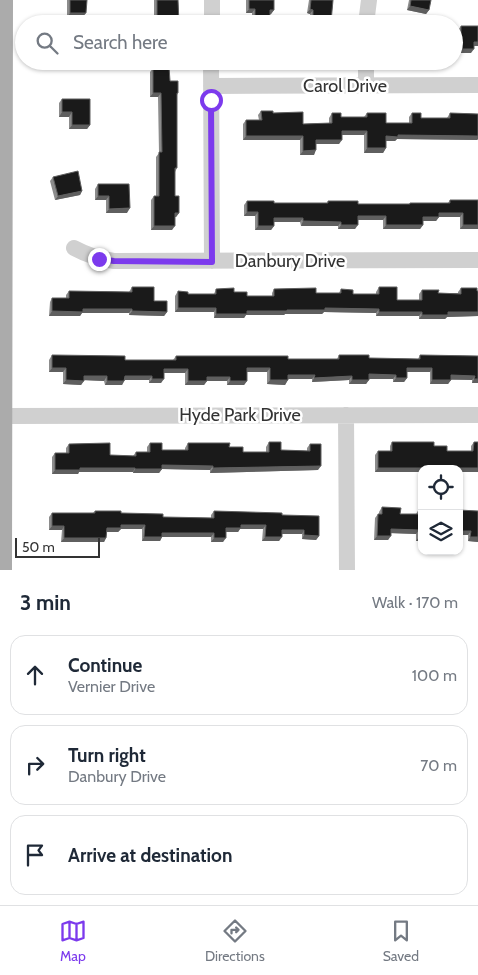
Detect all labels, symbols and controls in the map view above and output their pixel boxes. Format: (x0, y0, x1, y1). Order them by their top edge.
search box (15, 15, 463, 70)
icon: search (33, 29, 61, 57)
text: Search here (73, 31, 167, 54)
street label: Carol Drive (303, 75, 387, 97)
route start (200, 89, 223, 112)
route end (88, 248, 111, 271)
street label: Danbury Drive (235, 250, 345, 272)
street label: Hyde Park Drive (179, 404, 301, 426)
map controls (418, 465, 463, 555)
button: locate (418, 465, 463, 510)
button: layers (418, 510, 463, 555)
scale bar (15, 535, 100, 558)
text: 50 m (22, 538, 55, 556)
text: 3 min (20, 590, 71, 615)
text: Walk · 170 m (372, 593, 458, 612)
text: Continue (68, 654, 142, 677)
icon: ahead (21, 661, 49, 689)
text: 100 m (412, 666, 457, 685)
text: Vernier Drive (68, 677, 155, 696)
text: Turn right (68, 744, 146, 767)
icon: right (21, 751, 49, 779)
text: 70 m (420, 756, 457, 775)
text: Danbury Drive (68, 767, 166, 786)
icon: arrive (21, 841, 49, 869)
text: Arrive at destination (68, 844, 232, 867)
tab: Map (59, 917, 87, 965)
tab: Directions (205, 917, 265, 965)
tab: Saved (383, 917, 419, 965)

